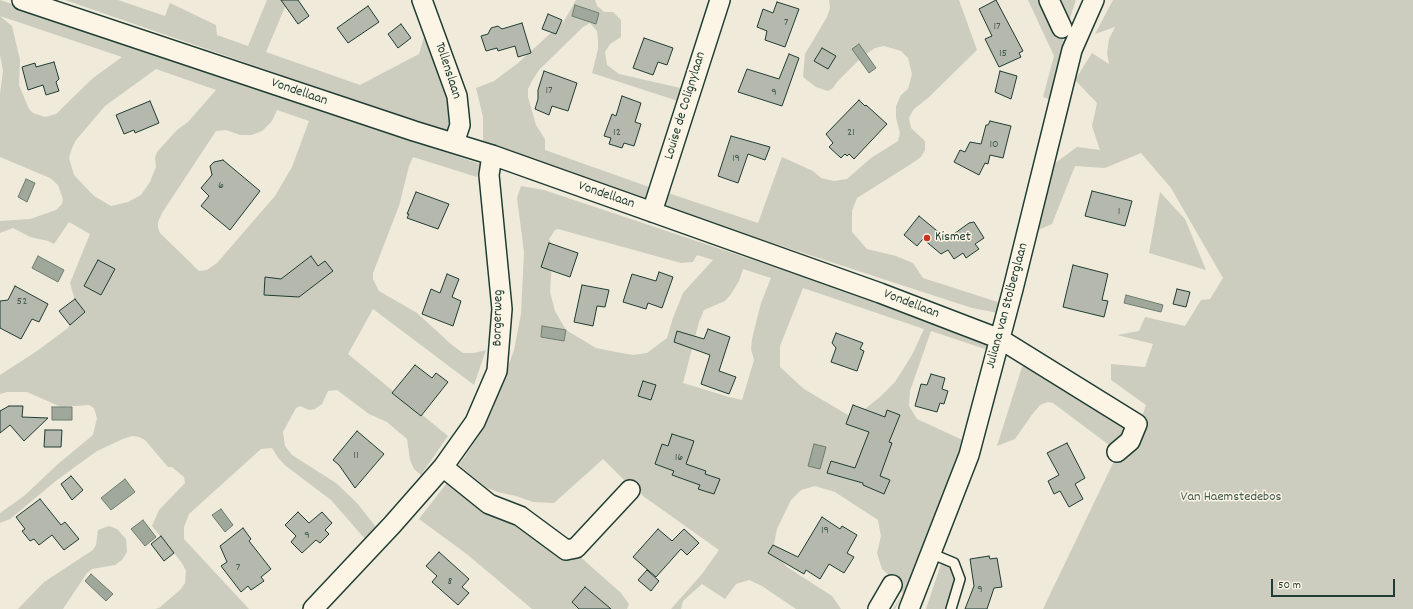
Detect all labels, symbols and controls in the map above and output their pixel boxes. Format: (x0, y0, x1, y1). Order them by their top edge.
house number: 7 (784, 16, 788, 30)
house number: 17 (993, 20, 1001, 34)
street label: Tollenslaan (430, 40, 464, 102)
house number: 15 (999, 47, 1007, 61)
street label: Louise de Colignylaan (662, 50, 710, 162)
street label: Vondellaan (269, 76, 329, 110)
house number: 17 (545, 84, 553, 98)
house number: 9 (771, 86, 777, 100)
house number: 12 (613, 126, 621, 140)
house number: 21 (847, 126, 855, 140)
house number: 10 (989, 138, 999, 152)
house number: 19 (732, 152, 740, 166)
house number: 6 (218, 179, 224, 193)
street label: Vondellaan (576, 179, 636, 213)
house number: 1 (1118, 205, 1120, 219)
place label: Kismet (935, 230, 971, 246)
marker: Kismet (922, 233, 932, 243)
street label: Juliana van Stolberglaan (983, 241, 1033, 371)
street label: Vondellaan (881, 287, 941, 323)
street label: Borgerweg (490, 289, 508, 347)
house number: 52 (17, 295, 27, 309)
house number: 11 (353, 449, 359, 463)
house number: 16 (675, 451, 683, 465)
park label: Van Haemstedebos (1181, 490, 1281, 506)
house number: 19 (821, 524, 829, 538)
house number: 9 (304, 529, 310, 543)
house number: 7 (236, 561, 240, 575)
scale bar (1273, 571, 1397, 597)
house number: 8 (448, 575, 452, 589)
text: 50 m (1278, 577, 1301, 594)
house number: 9 (977, 583, 983, 597)

